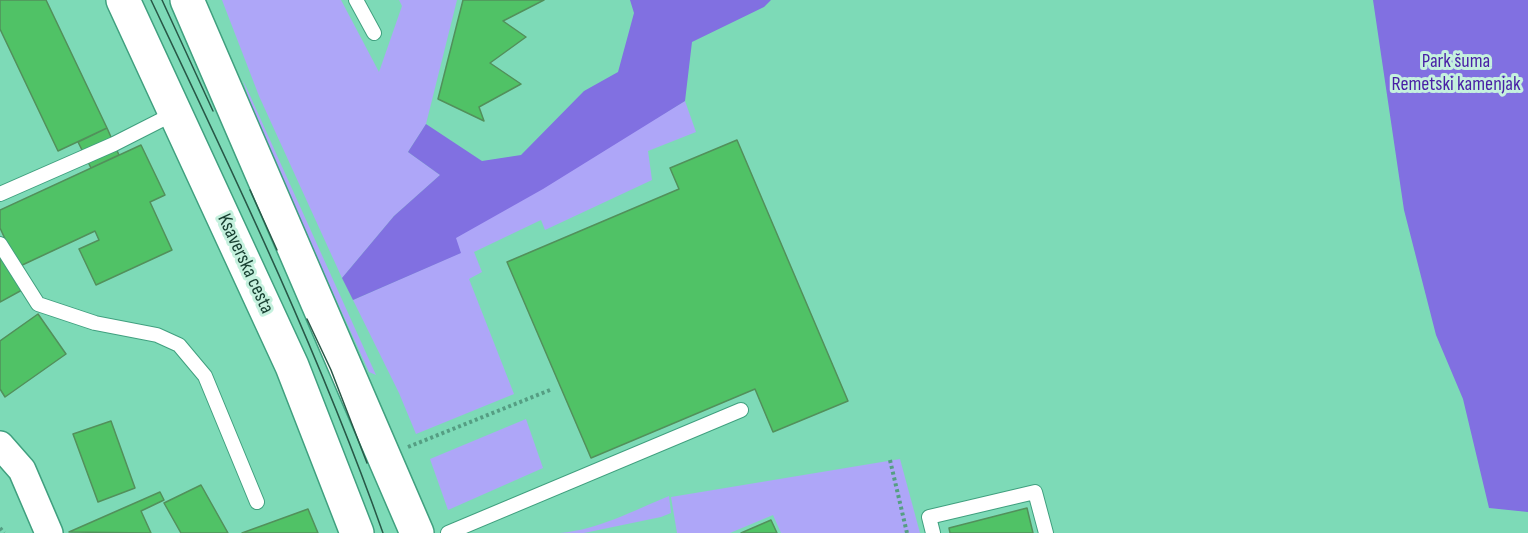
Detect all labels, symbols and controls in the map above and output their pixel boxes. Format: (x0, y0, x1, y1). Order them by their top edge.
park label: Park šuma Remetski kamenjak (1391, 50, 1521, 97)
street label: Ksaverska cesta (211, 210, 279, 318)

